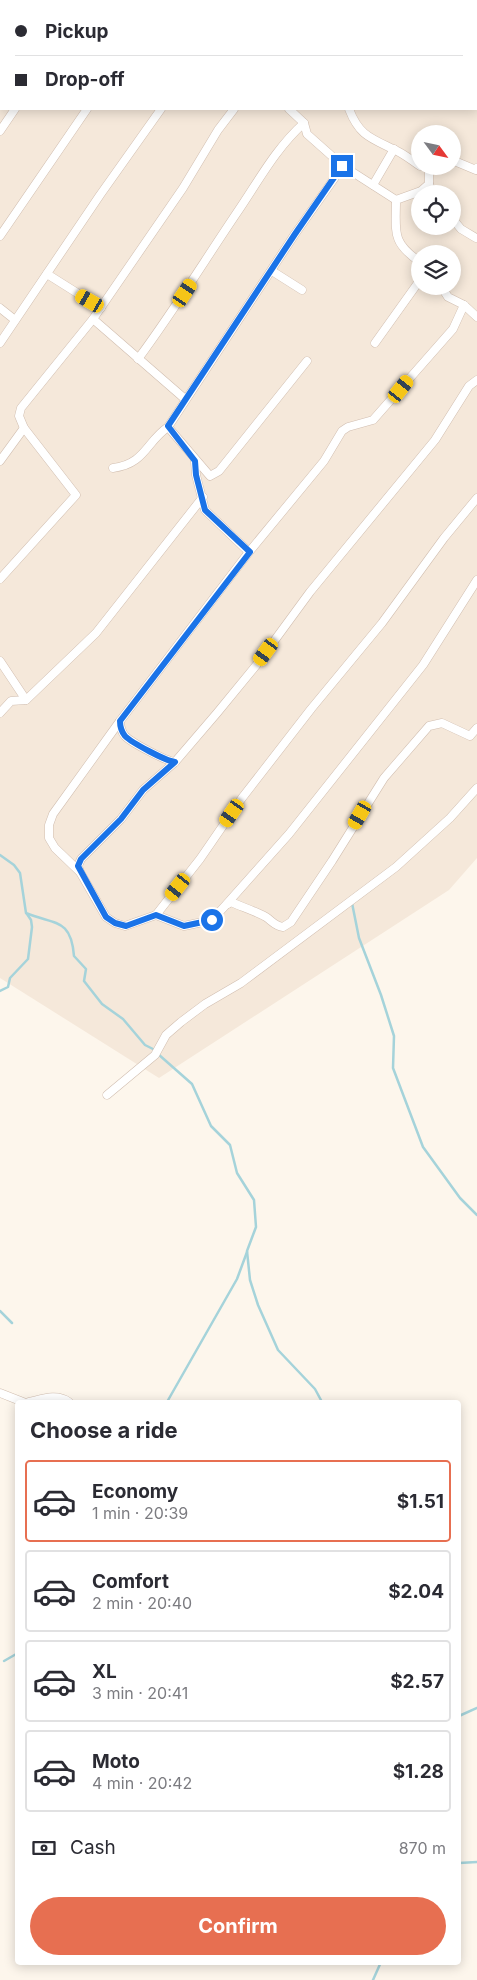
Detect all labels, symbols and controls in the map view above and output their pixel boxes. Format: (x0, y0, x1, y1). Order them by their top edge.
text: Pickup (45, 20, 108, 43)
text: Drop-off (45, 68, 125, 91)
north arrow (411, 125, 461, 175)
map controls (411, 125, 461, 295)
route end (331, 155, 353, 177)
button: locate (411, 185, 461, 235)
button: layers (411, 245, 461, 295)
car (170, 276, 199, 310)
car (73, 287, 106, 315)
car (385, 373, 416, 405)
car (251, 635, 280, 669)
car (217, 796, 246, 830)
car (346, 798, 373, 832)
car (162, 871, 193, 903)
route start (201, 909, 223, 931)
text: Choose a ride (30, 1417, 178, 1443)
icon: car (32, 1479, 77, 1524)
text: Economy (92, 1480, 178, 1503)
text: $1.51 (397, 1490, 444, 1513)
text: 1 min · 20:39 (92, 1503, 188, 1523)
icon: car (32, 1569, 77, 1614)
text: Comfort (92, 1570, 169, 1593)
text: $2.04 (388, 1580, 444, 1603)
text: 2 min · 20:40 (92, 1593, 192, 1613)
icon: car (32, 1659, 77, 1704)
text: XL (92, 1660, 117, 1683)
text: $2.57 (390, 1670, 444, 1693)
text: 3 min · 20:41 (92, 1683, 188, 1703)
icon: car (32, 1749, 77, 1794)
text: Moto (92, 1750, 140, 1773)
text: $1.28 (393, 1760, 444, 1783)
text: 4 min · 20:42 (92, 1773, 192, 1793)
icon: cash (30, 1834, 58, 1862)
text: Cash (70, 1836, 116, 1859)
text: 870 m (399, 1838, 446, 1858)
button: Confirm (30, 1897, 446, 1955)

